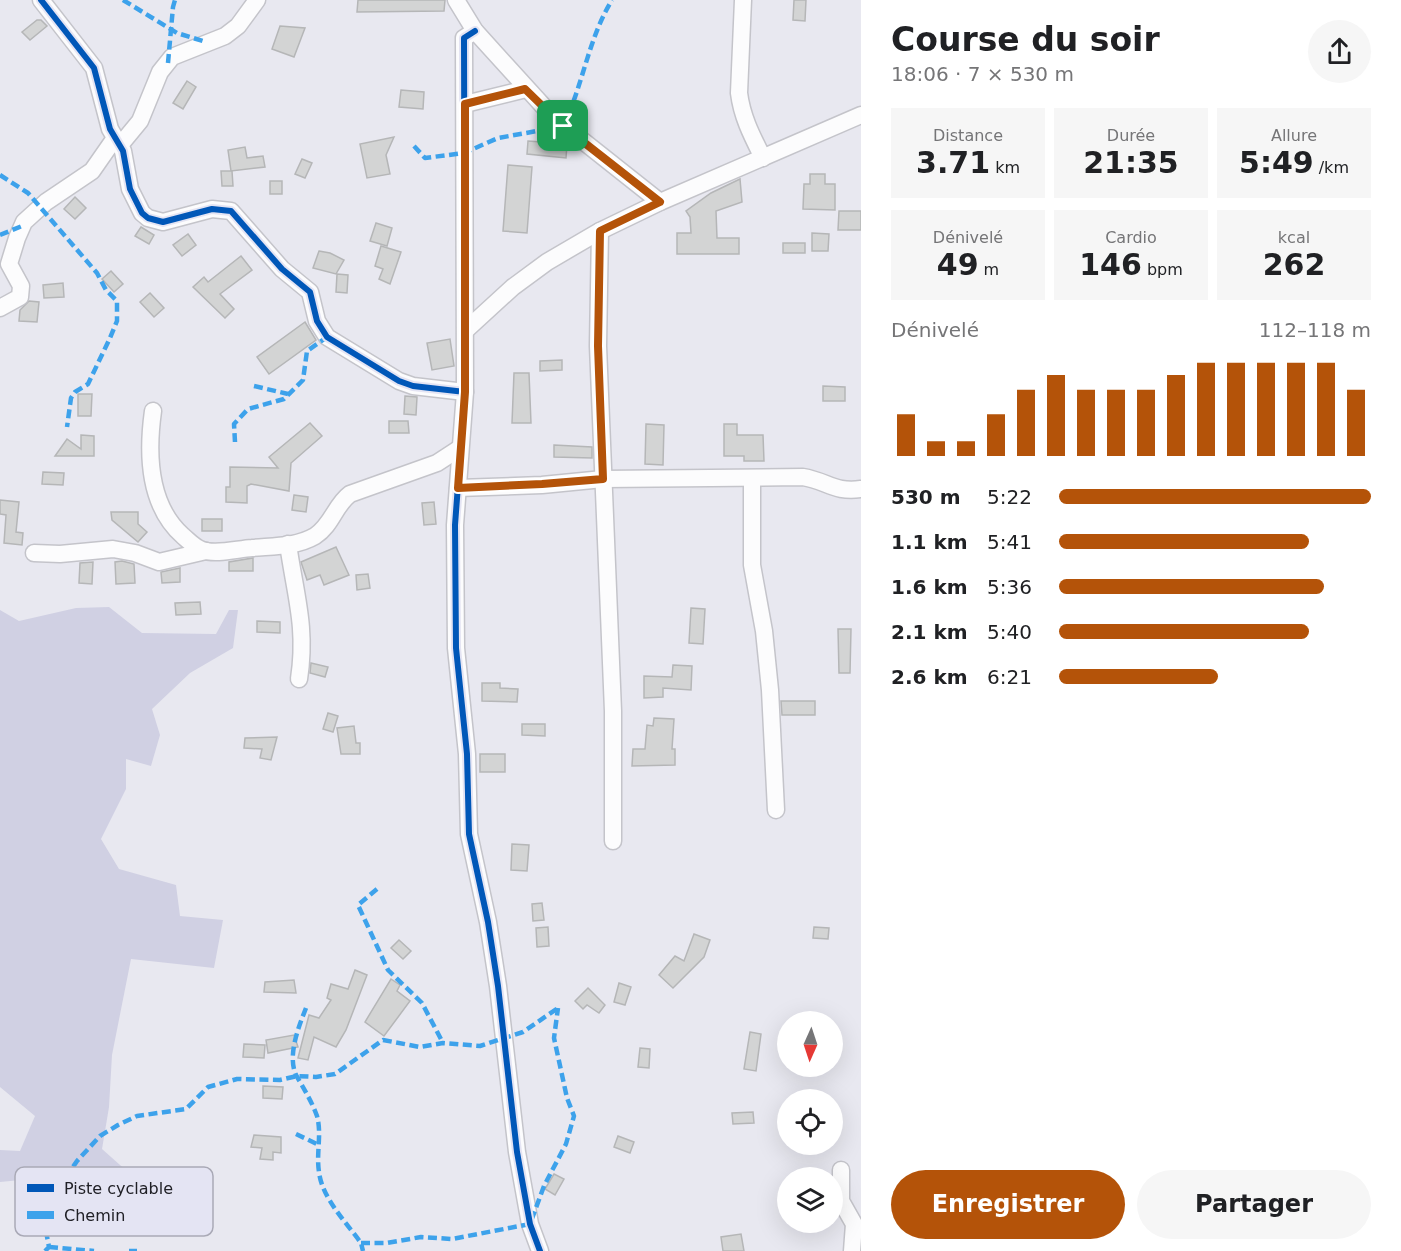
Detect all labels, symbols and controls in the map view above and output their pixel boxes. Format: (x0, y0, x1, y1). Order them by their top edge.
text: Course du soir (891, 20, 1160, 59)
button: share (1308, 20, 1371, 83)
text: 18:06 · 7 × 530 m (891, 62, 1074, 86)
pin (537, 100, 588, 151)
icon: arrive (546, 109, 579, 142)
text: Distance (933, 126, 1003, 145)
text: Durée (1107, 126, 1155, 145)
text: Allure (1271, 126, 1317, 145)
text: 3.71 (916, 145, 990, 180)
text: 21:35 (1083, 145, 1179, 180)
text: 5:49 (1239, 145, 1314, 180)
text: km (990, 158, 1020, 177)
text: /km (1314, 158, 1349, 177)
text: Dénivelé (933, 228, 1003, 247)
text: Cardio (1105, 228, 1157, 247)
text: kcal (1278, 228, 1310, 247)
text: 49 (937, 247, 979, 282)
text: 146 (1079, 247, 1142, 282)
text: 262 (1263, 247, 1325, 282)
text: m (979, 260, 999, 279)
text: bpm (1142, 260, 1183, 279)
text: Dénivelé (891, 318, 979, 342)
text: 112–118 m (1259, 318, 1371, 342)
text: 530 m (891, 485, 961, 509)
text: 5:22 (987, 485, 1032, 509)
text: 1.1 km (891, 530, 968, 554)
text: 5:41 (987, 530, 1032, 554)
text: 1.6 km (891, 575, 968, 599)
text: 5:36 (987, 575, 1032, 599)
text: 2.1 km (891, 620, 968, 644)
text: 5:40 (987, 620, 1032, 644)
text: 2.6 km (891, 665, 968, 689)
text: 6:21 (987, 665, 1032, 689)
north arrow (777, 1011, 843, 1077)
map controls (777, 1011, 843, 1233)
button: locate (777, 1089, 843, 1155)
legend (15, 1167, 213, 1236)
button: layers (777, 1167, 843, 1233)
button: Enregistrer (891, 1170, 1125, 1239)
button: Partager (1137, 1170, 1371, 1239)
text: Piste cyclable (64, 1179, 173, 1198)
text: Chemin (64, 1206, 125, 1225)

